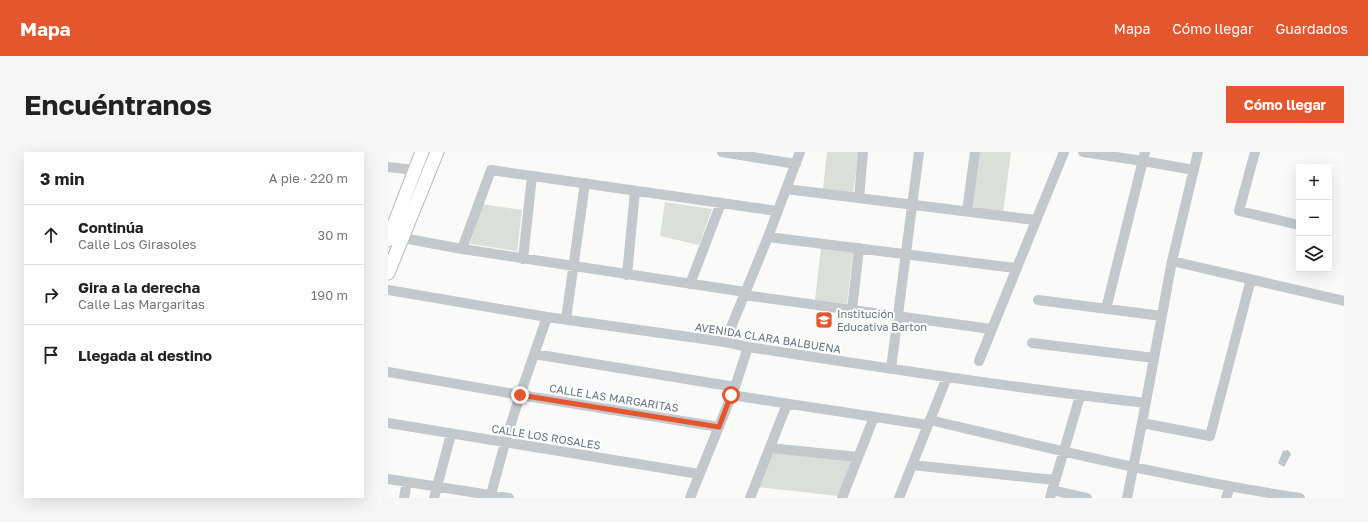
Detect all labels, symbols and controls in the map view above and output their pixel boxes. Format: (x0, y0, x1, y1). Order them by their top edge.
text: Mapa (20, 17, 71, 40)
text: Mapa (1114, 20, 1150, 37)
text: Cómo llegar (1172, 20, 1253, 37)
text: Guardados (1275, 20, 1348, 37)
button: Cómo llegar (1226, 86, 1344, 123)
text: Encuéntranos (24, 88, 212, 121)
map controls (1296, 164, 1332, 272)
button: + (1296, 164, 1332, 200)
text: 3 min (40, 168, 84, 189)
text: A pie · 220 m (269, 170, 348, 186)
button: − (1296, 200, 1332, 236)
text: Continúa (78, 218, 144, 236)
icon: ahead (40, 224, 62, 246)
text: 30 m (318, 227, 348, 243)
text: Calle Los Girasoles (78, 236, 196, 252)
button: layers (1296, 236, 1332, 272)
text: Gira a la derecha (78, 278, 200, 296)
icon: right (40, 284, 62, 306)
text: 190 m (311, 287, 348, 303)
text: Calle Las Margaritas (78, 296, 205, 312)
place label: Institución Educativa Barton (837, 307, 927, 333)
school or university icon: Institución Educativa Barton (814, 310, 834, 330)
street label: AVENIDA CLARA BALBUENA (694, 320, 843, 356)
icon: arrive (40, 344, 62, 366)
text: Llegada al destino (78, 346, 212, 364)
street label: CALLE LAS MARGARITAS (549, 381, 680, 414)
route end (511, 386, 529, 404)
route start (722, 386, 740, 404)
street label: CALLE LOS ROSALES (491, 421, 602, 452)

